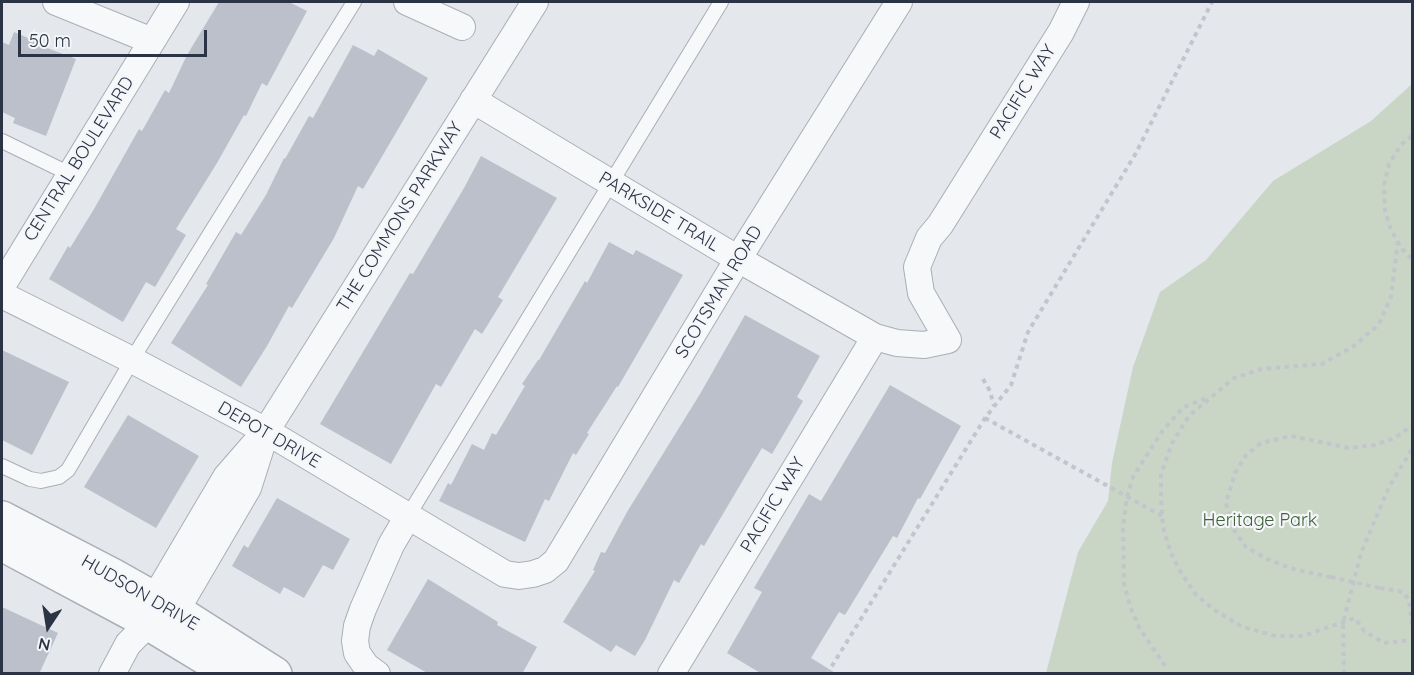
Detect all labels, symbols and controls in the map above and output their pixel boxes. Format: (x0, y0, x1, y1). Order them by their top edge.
scale bar (21, 18, 210, 56)
text: 50 m (29, 29, 71, 52)
street label: PACIFIC WAY (985, 41, 1061, 143)
street label: CENTRAL BOULEVARD (19, 73, 139, 245)
street label: THE COMMONS PARKWAY (333, 118, 467, 316)
street label: PARKSIDE TRAIL (595, 167, 723, 257)
street label: SCOTSMAN ROAD (671, 222, 767, 362)
street label: DEPOT DRIVE (214, 397, 324, 473)
street label: PACIFIC WAY (736, 454, 810, 556)
park label: Heritage Park (1203, 510, 1317, 532)
street label: HUDSON DRIVE (77, 551, 203, 635)
north arrow (18, 597, 78, 657)
text: N (36, 634, 52, 656)

